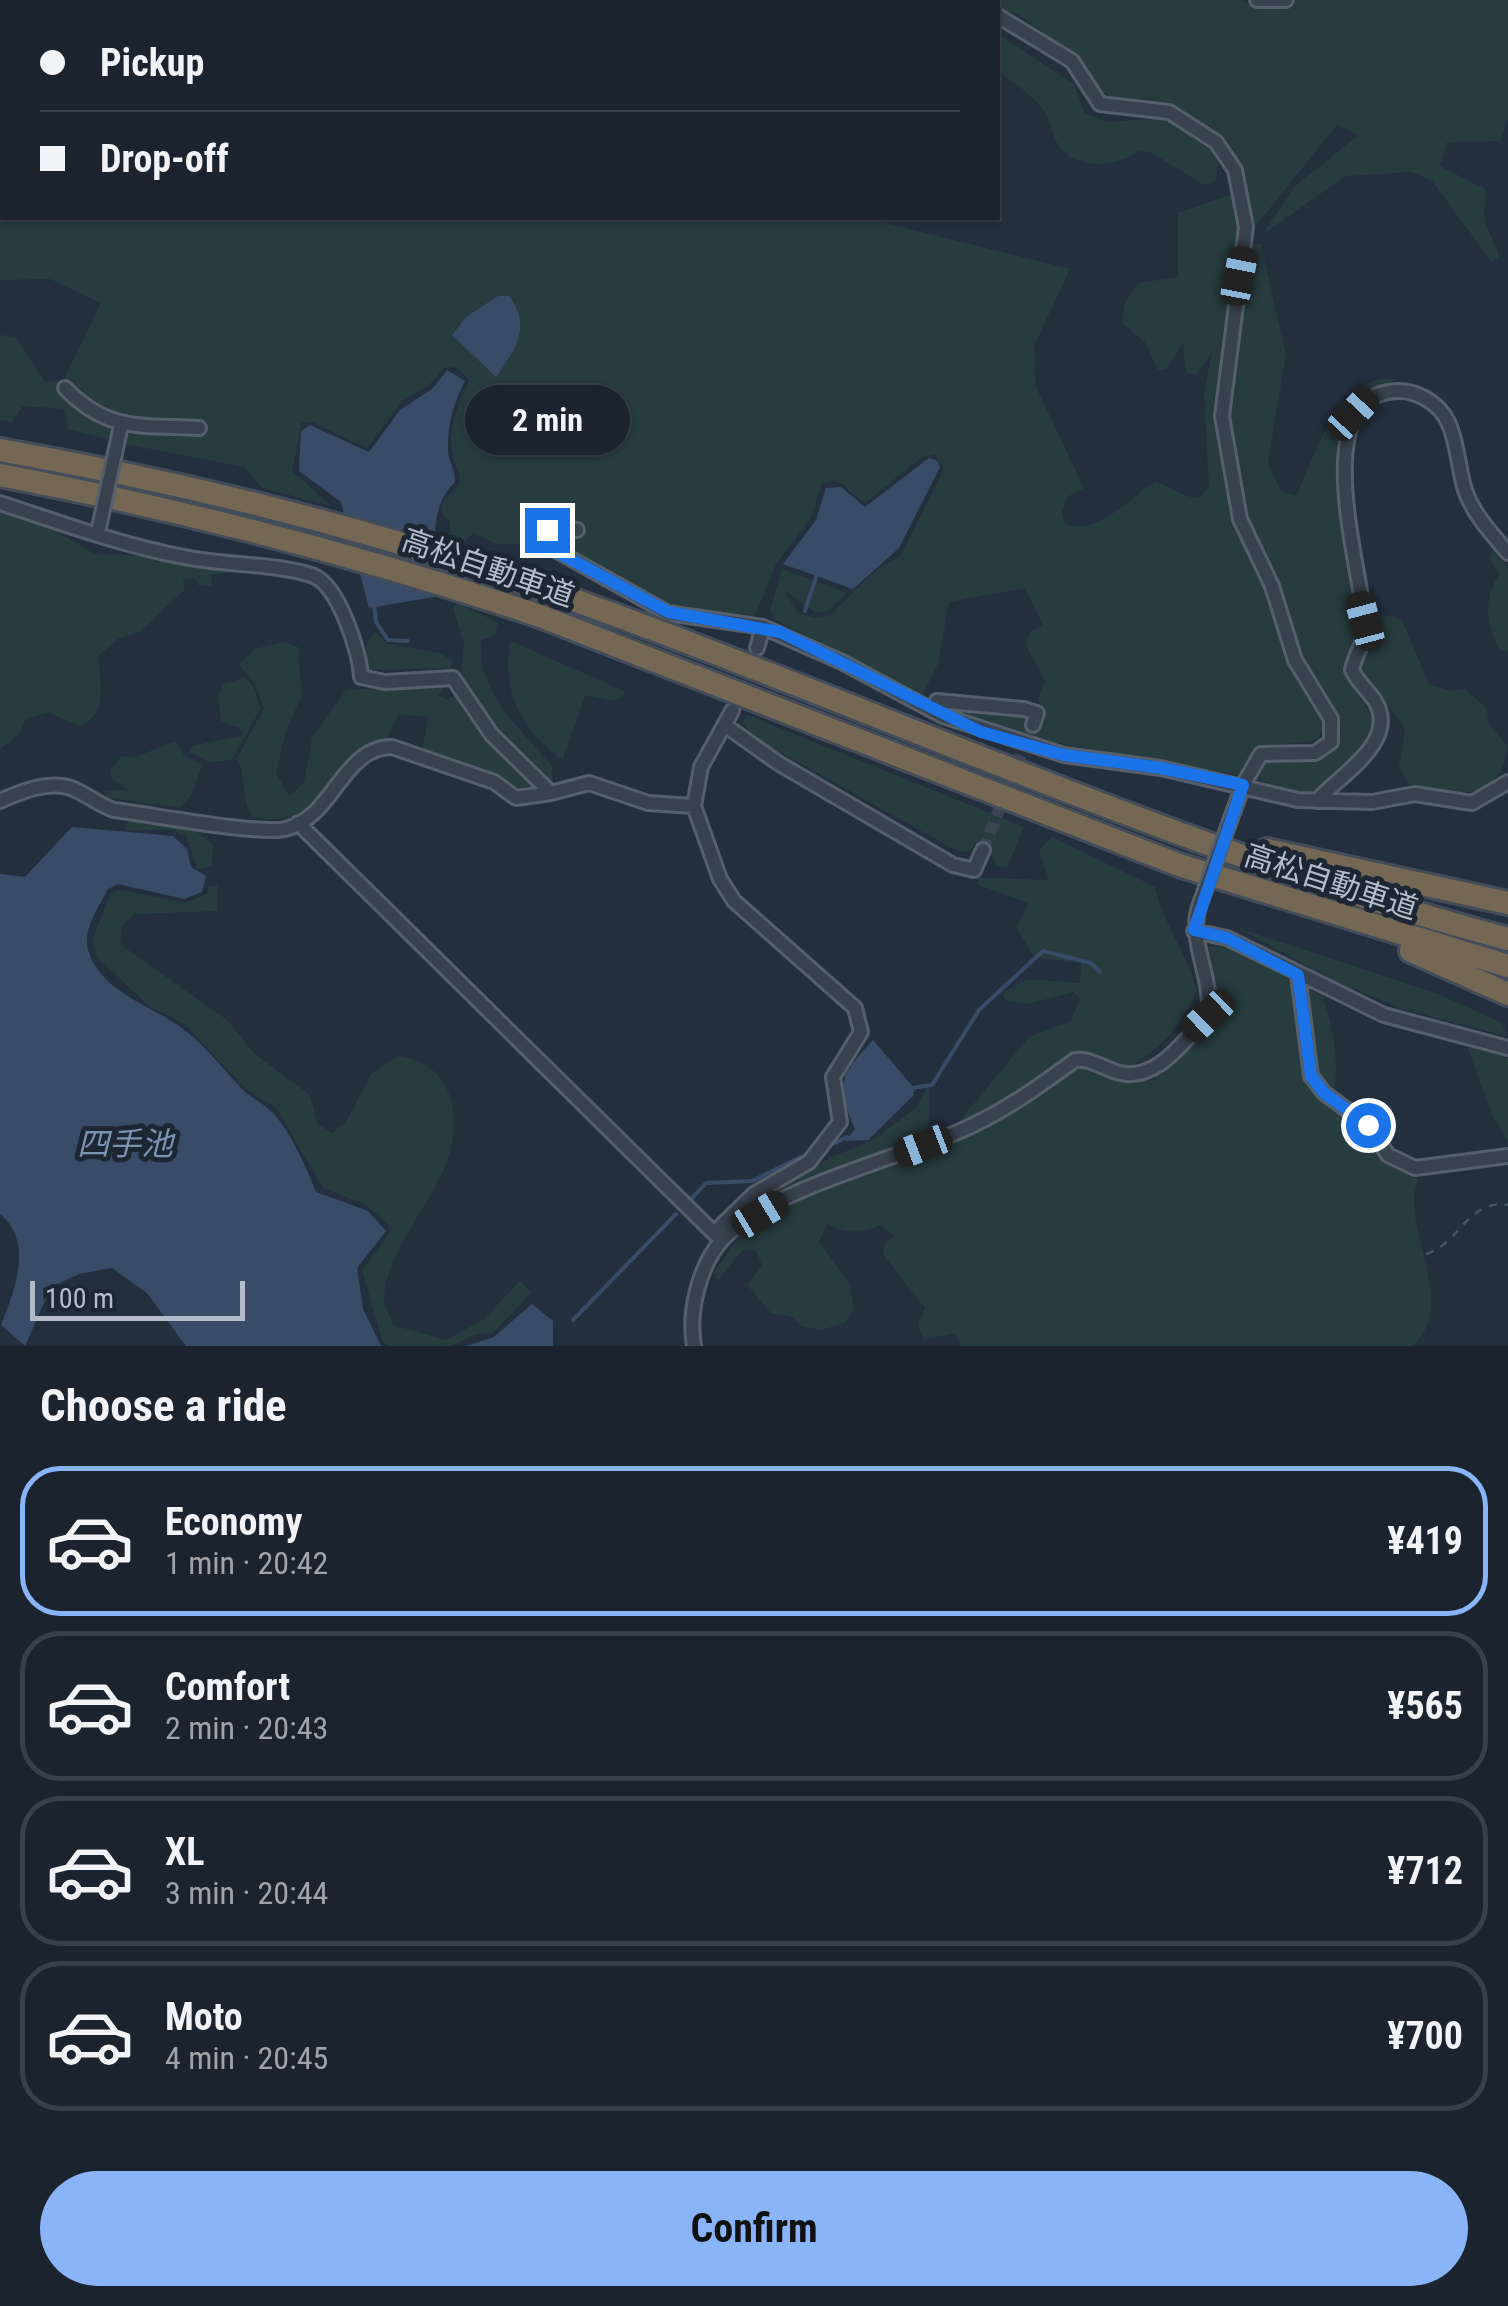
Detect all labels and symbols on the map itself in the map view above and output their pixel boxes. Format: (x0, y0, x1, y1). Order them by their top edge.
car (1219, 244, 1259, 308)
car (1322, 382, 1384, 446)
callout: 2 min (464, 385, 630, 455)
route end (525, 508, 570, 553)
street label: 高松自動車道 (397, 522, 579, 613)
car (1343, 588, 1387, 654)
street label: 高松自動車道 (1240, 837, 1422, 926)
car (1176, 984, 1240, 1048)
route start (1346, 1103, 1391, 1148)
car (890, 1121, 956, 1171)
water label: 四手池 (77, 1125, 176, 1163)
car (727, 1186, 793, 1242)
scale bar (30, 1276, 245, 1320)

